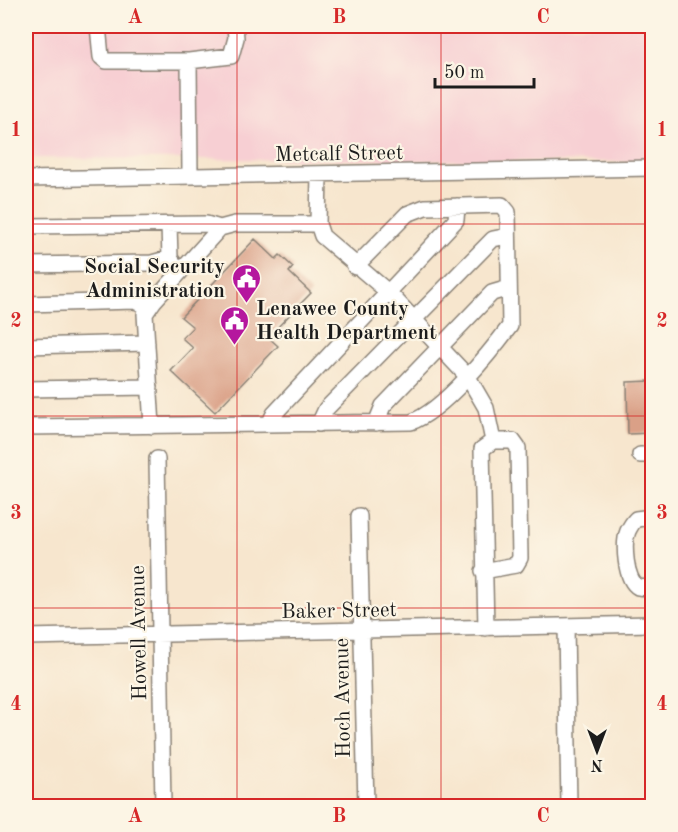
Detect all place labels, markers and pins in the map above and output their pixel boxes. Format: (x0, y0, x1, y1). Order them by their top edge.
place label: Social Security Administration (84, 257, 225, 302)
public building icon: Social Security Administration (230, 262, 262, 304)
place label: Lenawee County Health Department (256, 299, 437, 344)
public building icon: Lenawee County Health Department (219, 304, 251, 346)

